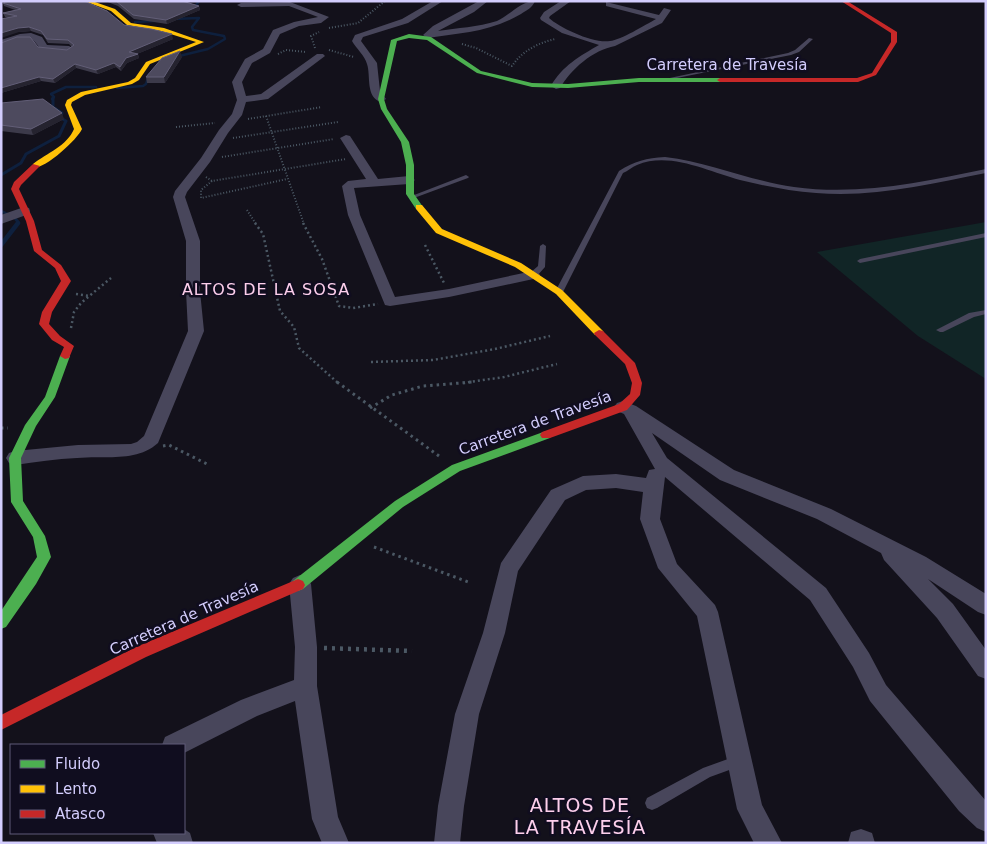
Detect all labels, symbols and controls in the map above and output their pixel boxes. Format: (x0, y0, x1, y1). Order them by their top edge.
street label: Carretera de Travesía (647, 56, 808, 74)
district label: ALTOS DE LA SOSA (182, 280, 350, 299)
street label: Carretera de Travesía (456, 387, 614, 459)
street label: Carretera de Travesía (107, 577, 261, 659)
legend (10, 744, 185, 834)
text: Fluido (55, 755, 100, 773)
text: Lento (55, 780, 97, 798)
district label: ALTOS DE LA TRAVESÍA (514, 794, 646, 838)
text: Atasco (55, 805, 105, 823)

